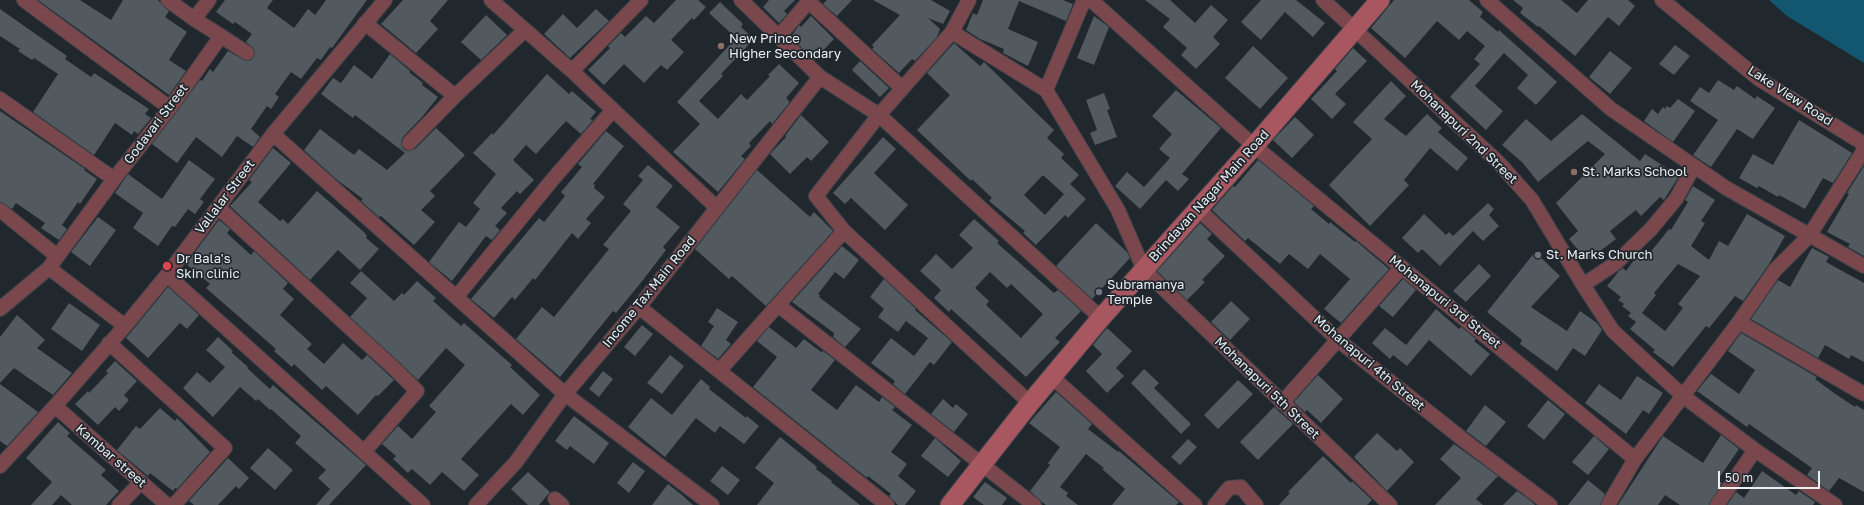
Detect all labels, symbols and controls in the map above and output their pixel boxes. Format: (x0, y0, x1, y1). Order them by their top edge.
place label: New Prince Higher Secondary (729, 31, 841, 62)
marker: New Prince Higher Secondary (716, 41, 726, 51)
street label: Lake View Road (1745, 63, 1835, 129)
street label: Mohanapuri 2nd Street (1407, 77, 1521, 187)
street label: Godavari Street (121, 81, 191, 167)
street label: Brindavan Nagar Main Road (1146, 127, 1272, 265)
street label: Vallalar Street (192, 157, 258, 237)
place label: St. Marks School (1582, 164, 1687, 180)
marker: St. Marks School (1569, 167, 1579, 177)
street label: Income Tax Main Road (599, 233, 699, 351)
place label: St. Marks Church (1546, 247, 1653, 263)
marker: St. Marks Church (1533, 250, 1543, 260)
place label: Dr Bala's Skin clinic (176, 251, 240, 282)
street label: Mohanapuri 3rd Street (1386, 252, 1504, 352)
marker: Dr Bala's Skin clinic (161, 260, 173, 272)
place label: Subramanya Temple (1107, 277, 1184, 308)
marker: Subramanya Temple (1094, 287, 1104, 297)
street label: Mohanapuri 4th Street (1310, 312, 1428, 414)
street label: Mohanapuri 5th Street (1211, 334, 1323, 442)
street label: Kambar street (72, 421, 150, 491)
scale bar (1720, 463, 1822, 489)
text: 50 m (1725, 470, 1753, 485)

